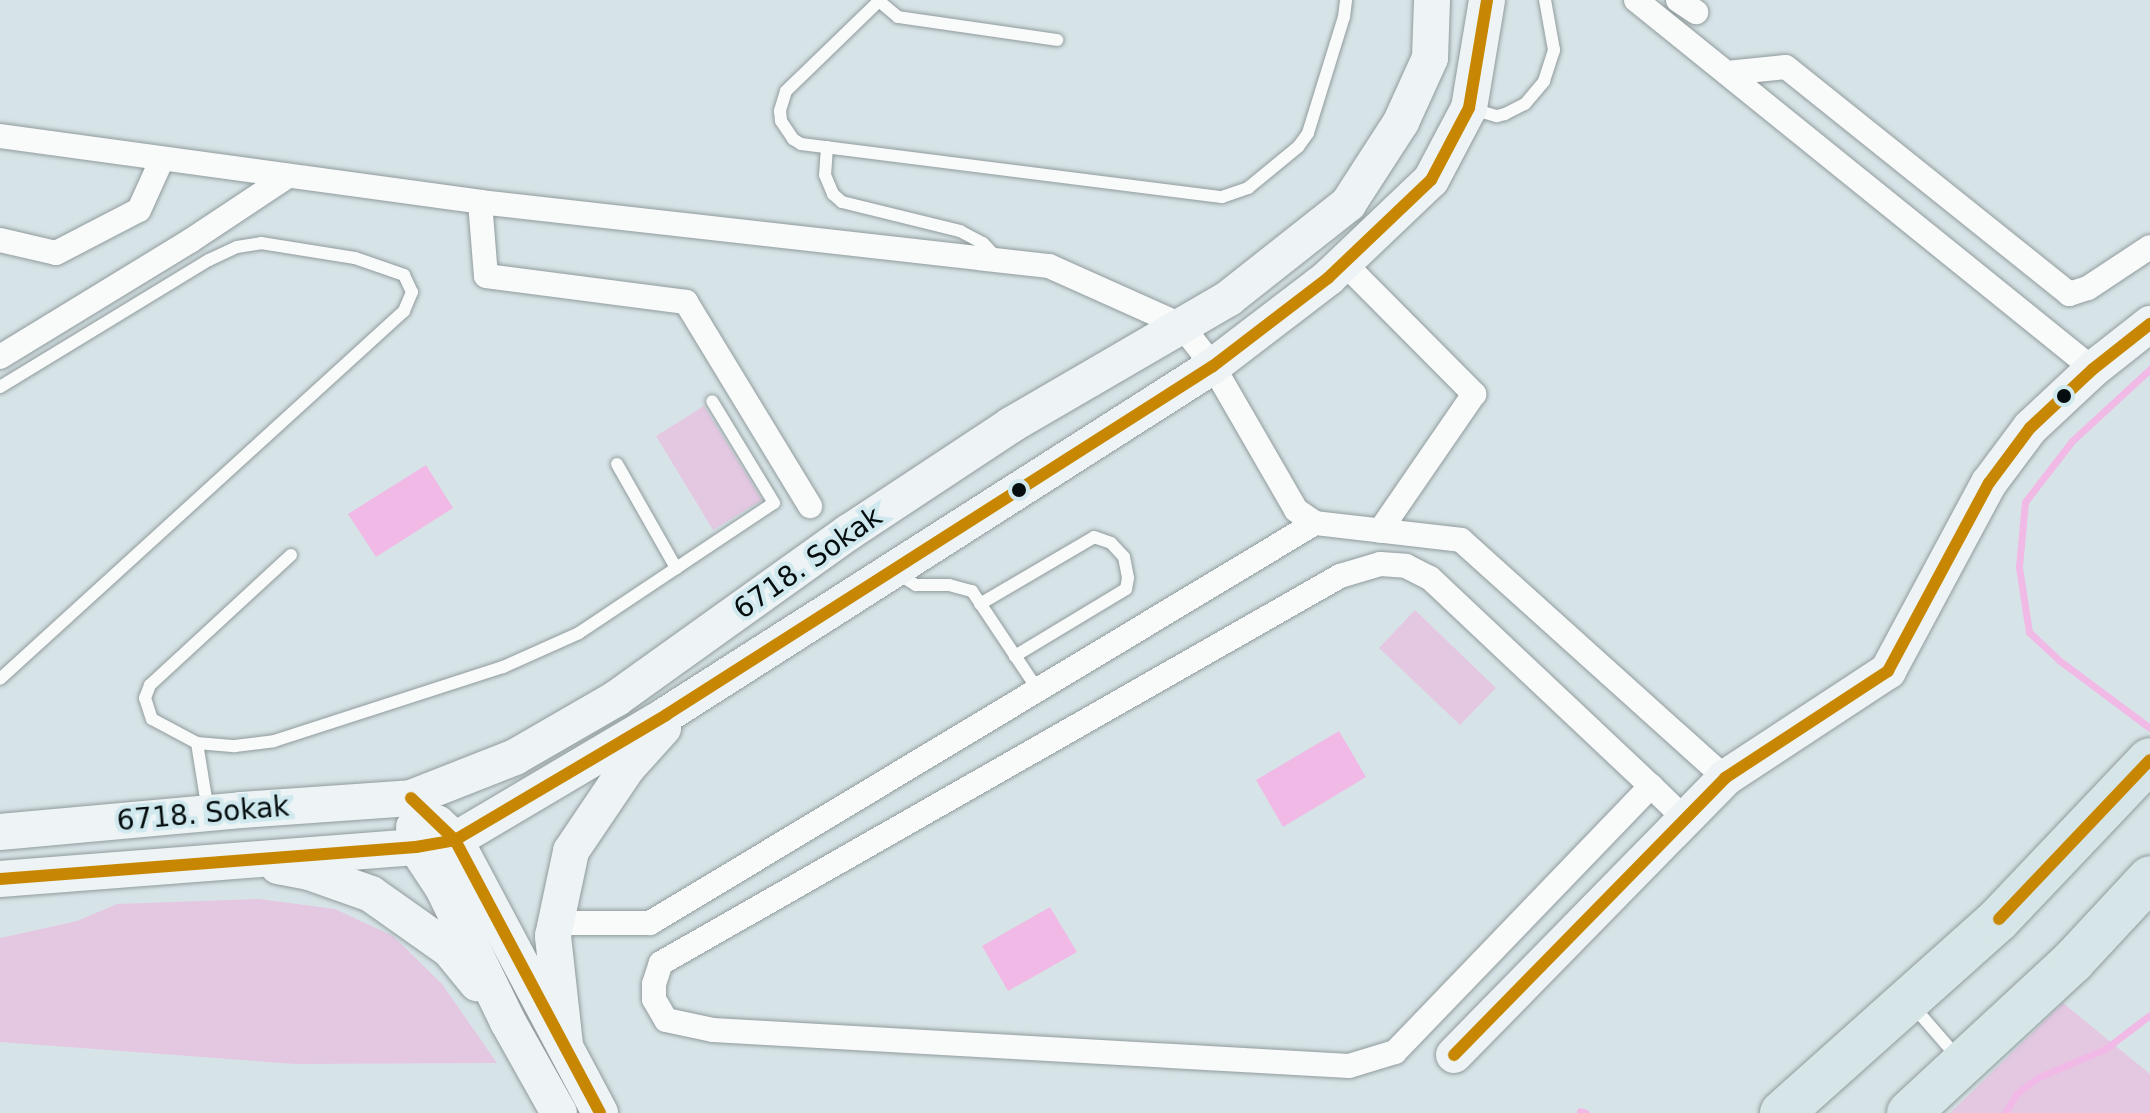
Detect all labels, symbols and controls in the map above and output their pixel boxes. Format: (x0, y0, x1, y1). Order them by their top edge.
unlabelled marker (2056, 388, 2072, 404)
unlabelled marker (1011, 482, 1027, 498)
street label: 6718. Sokak (727, 500, 889, 626)
street label: 6718. Sokak (115, 790, 291, 838)

